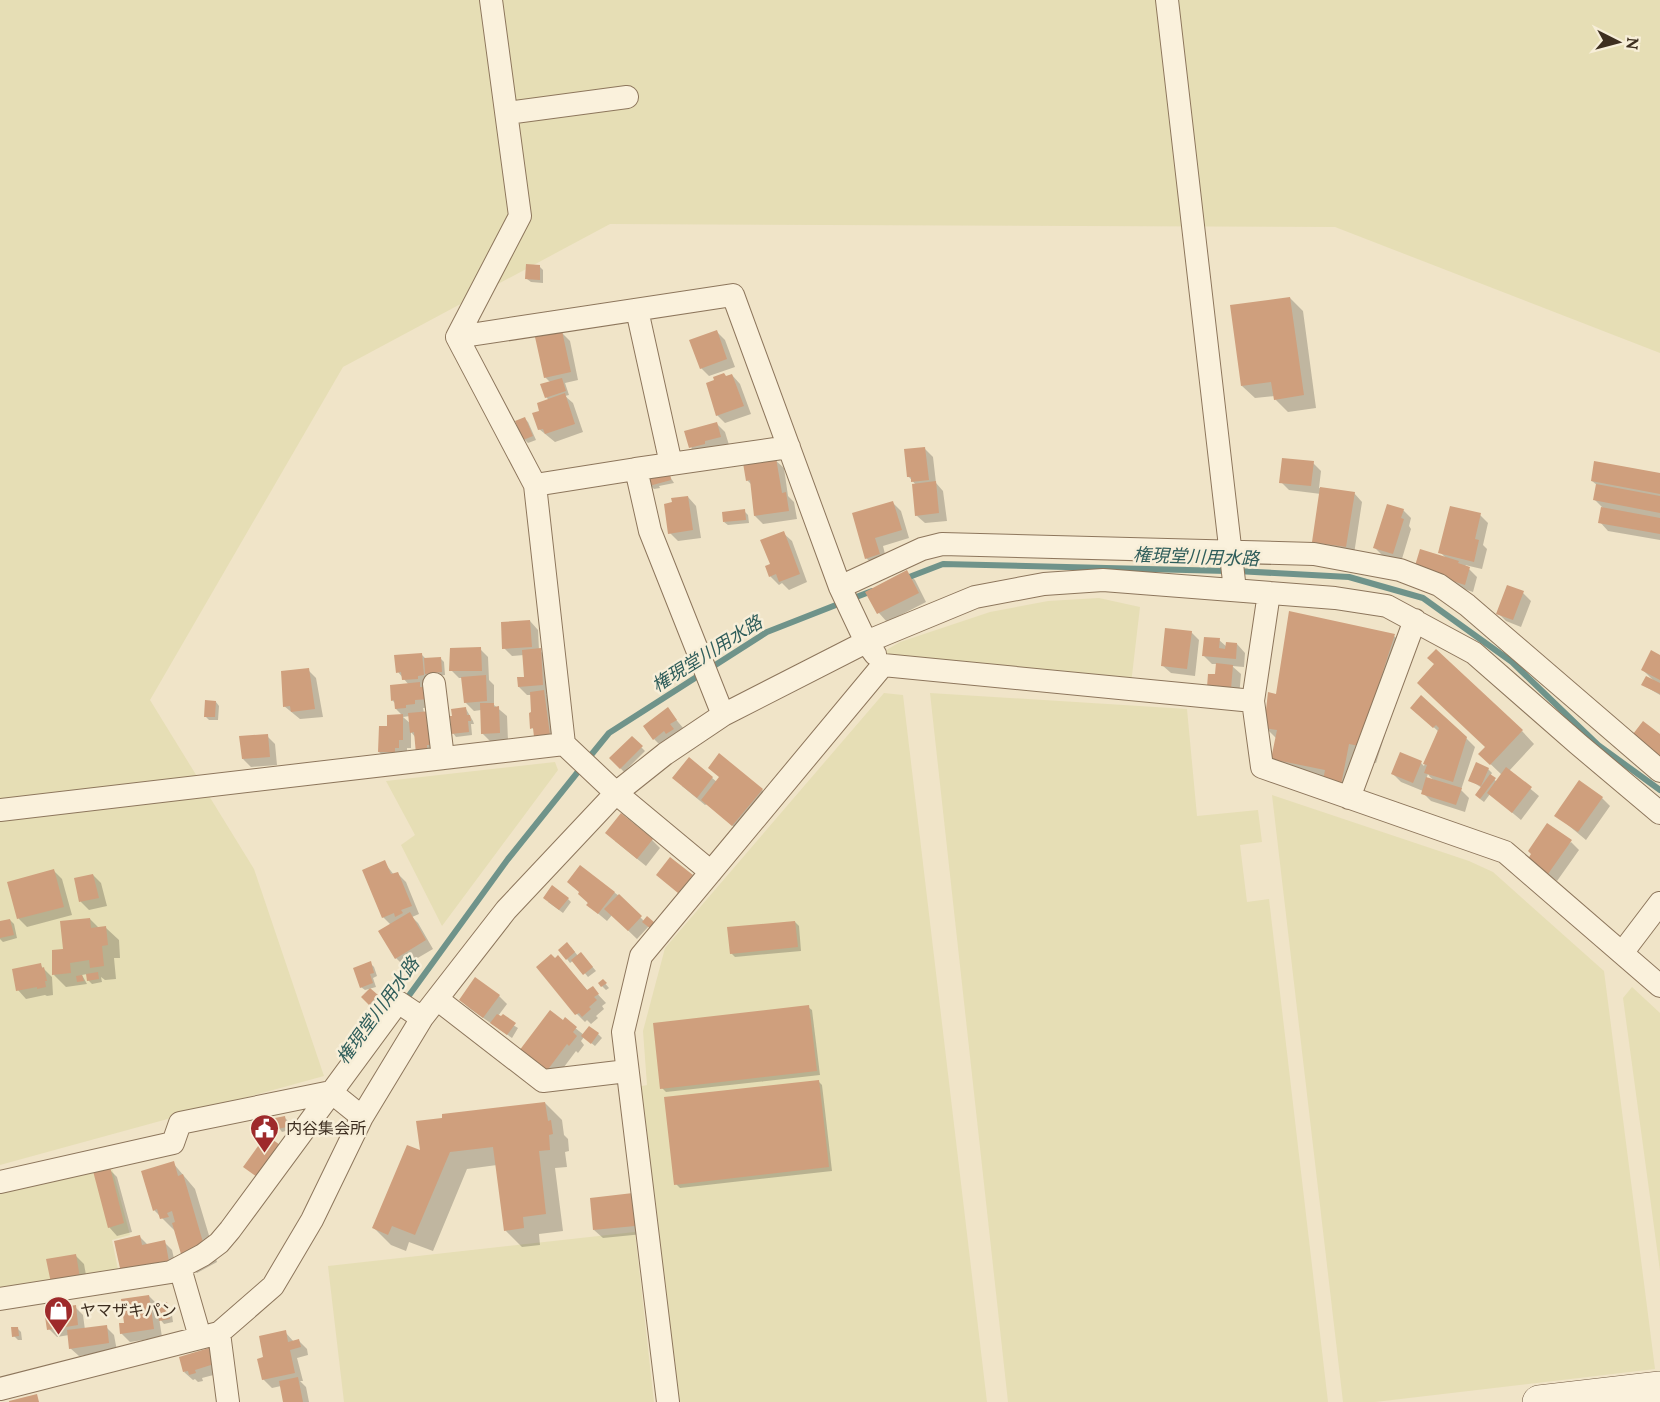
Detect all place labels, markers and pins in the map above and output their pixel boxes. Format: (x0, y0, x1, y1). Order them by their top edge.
public building icon: 内谷集会所 (249, 1112, 281, 1154)
place label: 内谷集会所 (286, 1118, 366, 1138)
shop icon: ヤマザキパン (43, 1294, 75, 1336)
place label: ヤマザキパン (80, 1300, 177, 1320)

